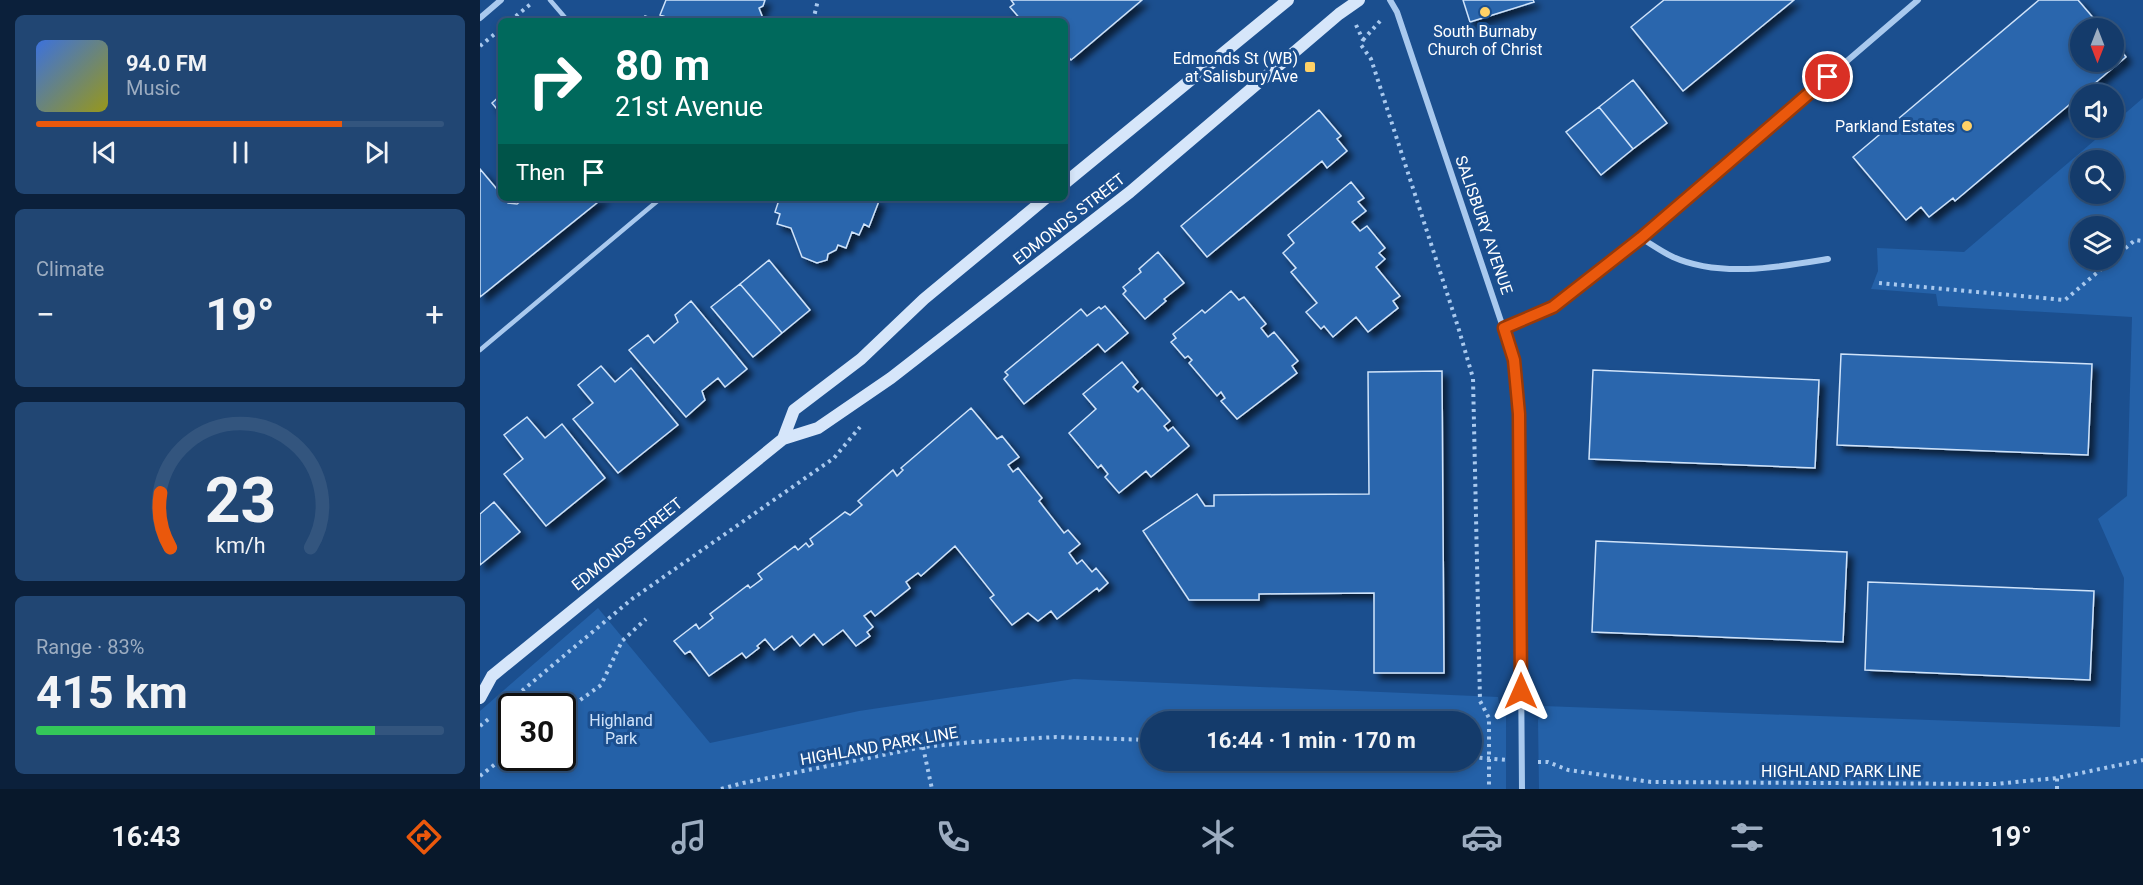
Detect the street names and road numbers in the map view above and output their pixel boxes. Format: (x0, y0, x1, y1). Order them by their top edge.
street label: SALISBURY AVENUE (1451, 153, 1517, 297)
street label: EDMONDS STREET (1009, 169, 1129, 269)
street label: EDMONDS STREET (568, 493, 686, 594)
street label: HIGHLAND PARK LINE (799, 723, 959, 769)
street label: HIGHLAND PARK LINE (1761, 762, 1921, 781)

